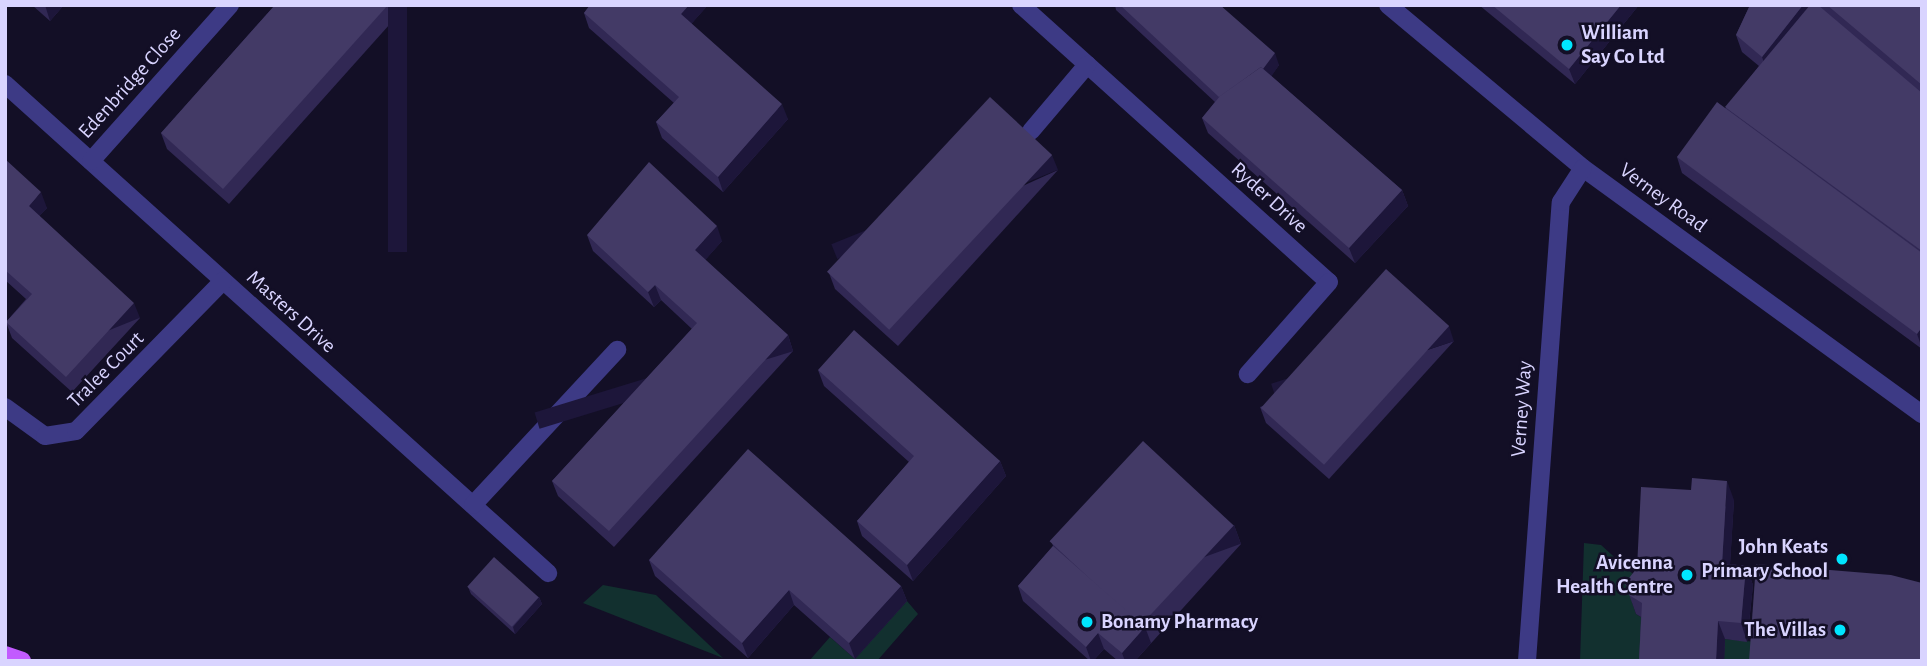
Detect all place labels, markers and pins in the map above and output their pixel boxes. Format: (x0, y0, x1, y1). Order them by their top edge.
place label: William Say Co Ltd (1581, 20, 1665, 70)
marker: William Say Co Ltd (1559, 37, 1575, 53)
place label: John Keats Primary School (1701, 534, 1828, 584)
place label: Avicenna Health Centre (1556, 550, 1673, 600)
marker: John Keats Primary School (1834, 551, 1850, 567)
marker: Avicenna Health Centre (1679, 567, 1695, 583)
place label: Bonamy Pharmacy (1101, 609, 1258, 635)
marker: Bonamy Pharmacy (1079, 614, 1095, 630)
place label: The Villas (1744, 617, 1826, 643)
marker: The Villas (1832, 622, 1848, 638)

